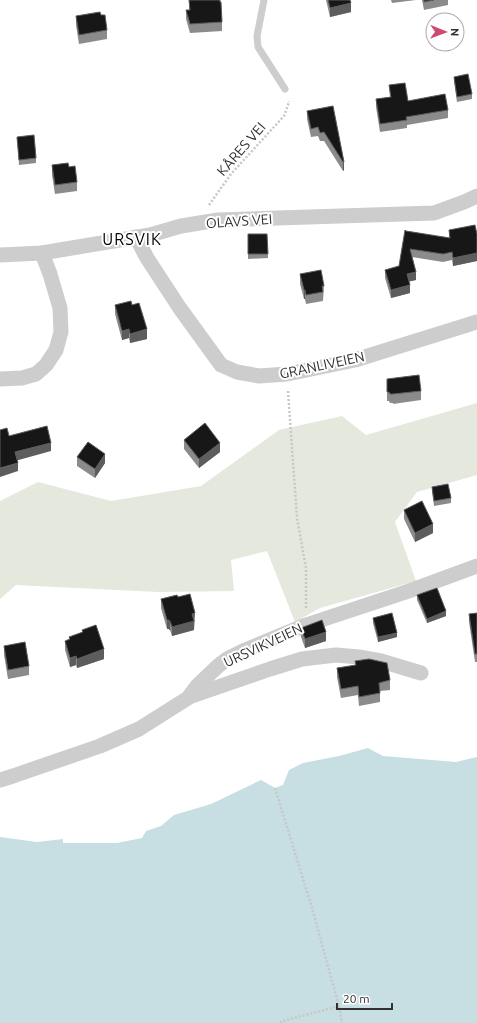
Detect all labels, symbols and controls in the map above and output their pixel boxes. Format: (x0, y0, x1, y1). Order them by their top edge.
north arrow (425, 12, 465, 52)
text: N (449, 28, 461, 36)
street label: KÅRES VEI (213, 119, 269, 179)
street label: OLAVS VEI (205, 211, 273, 231)
district label: URSVIK (102, 230, 162, 248)
street label: GRANLIVEIEN (278, 348, 366, 382)
street label: URSVIKVEIEN (221, 620, 305, 670)
scale bar (337, 985, 392, 1011)
text: 20 m (343, 992, 370, 1005)

